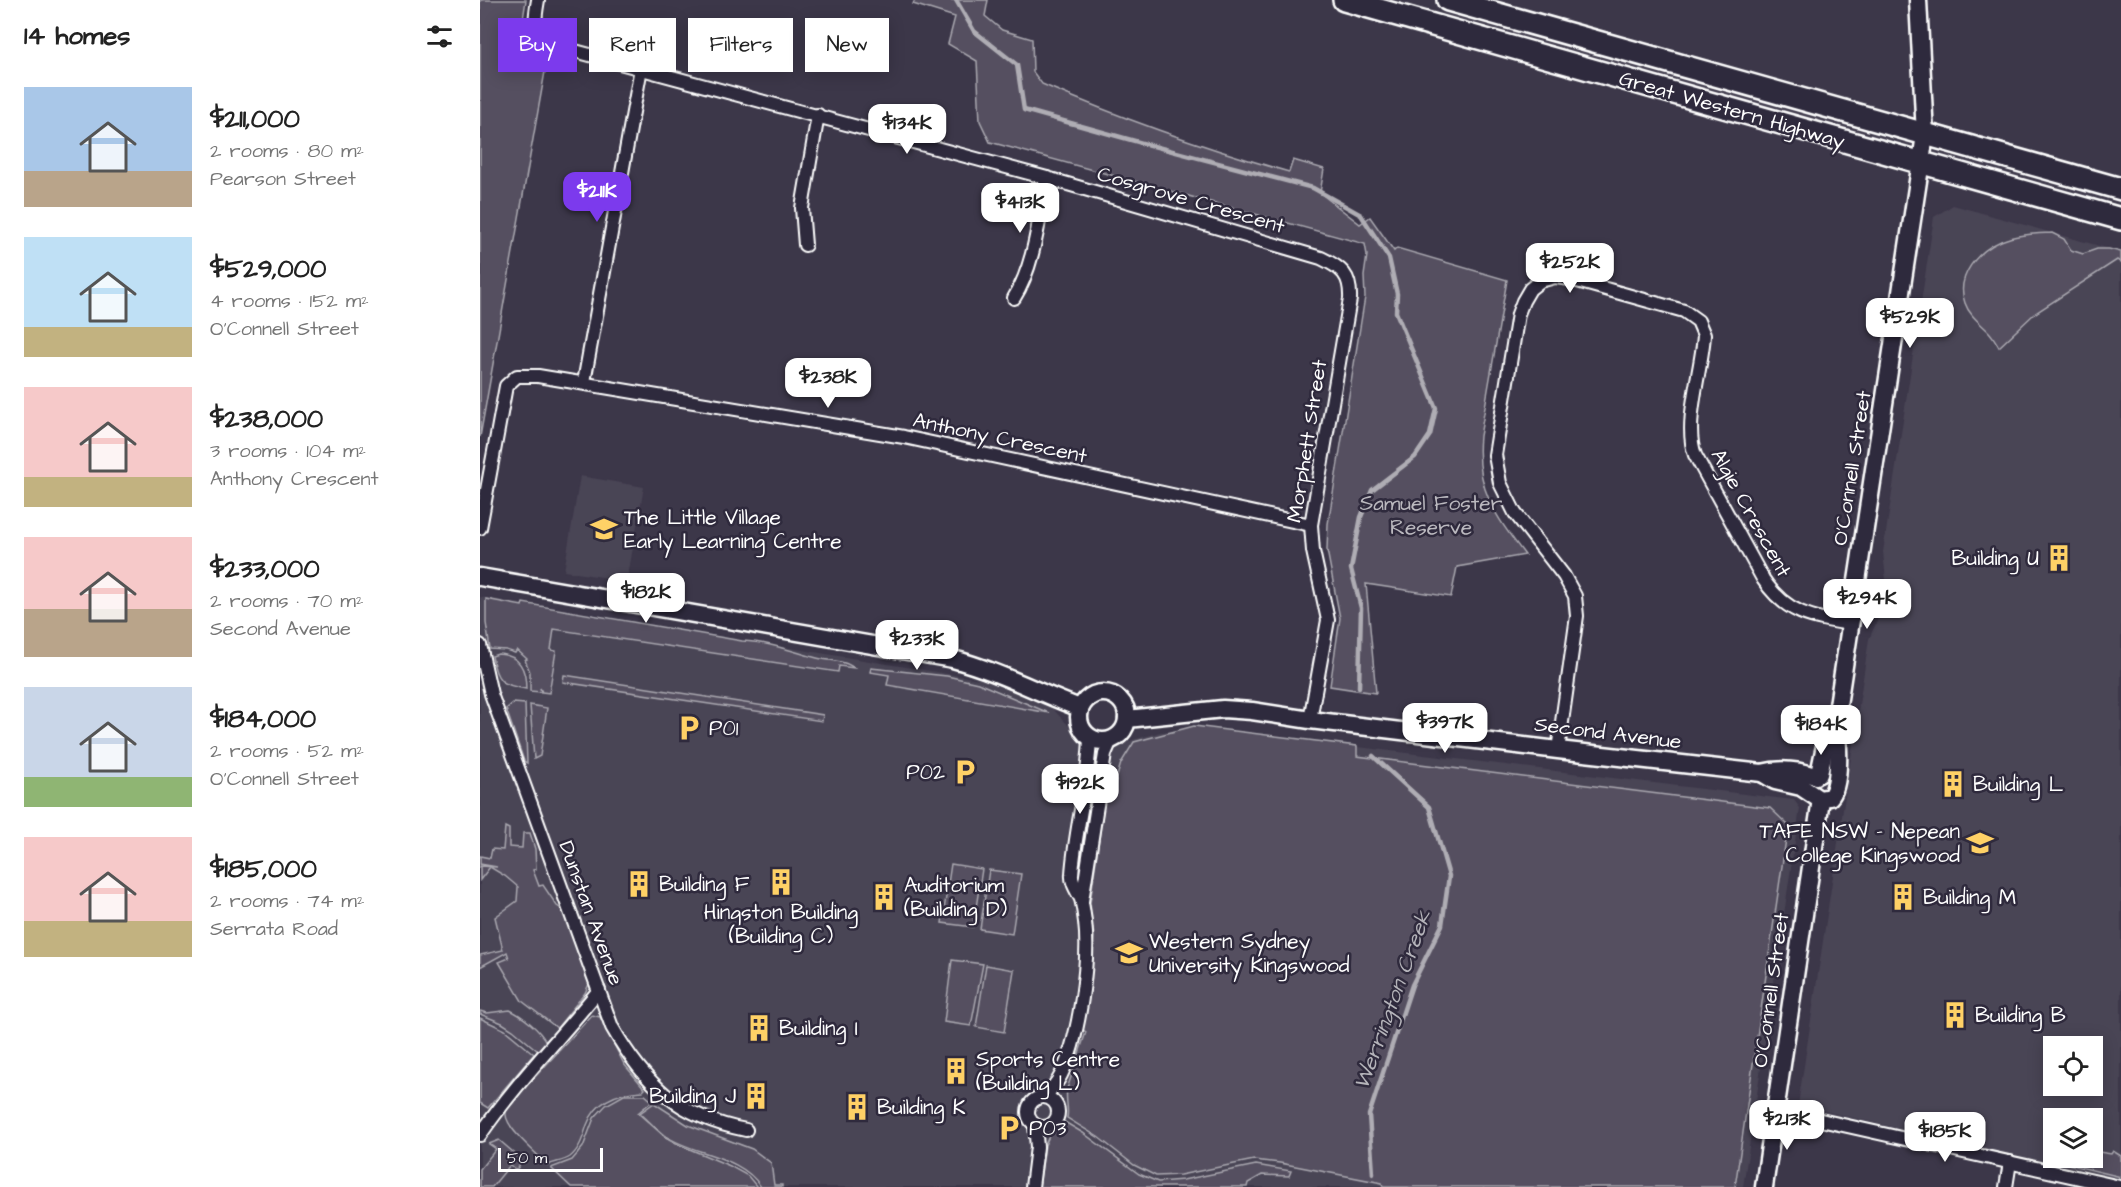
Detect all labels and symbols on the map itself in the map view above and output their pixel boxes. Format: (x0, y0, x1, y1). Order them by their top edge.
street label: Great Western Highway (1615, 64, 1849, 158)
pin: $134K (865, 104, 949, 155)
street label: Cosgrove Crescent (1093, 159, 1289, 243)
pin: $211K (555, 172, 639, 223)
pin: $413K (978, 183, 1062, 234)
pin: $252K (1528, 243, 1612, 294)
pin: $529K (1868, 298, 1952, 349)
street label: Morphett Street (1280, 357, 1335, 525)
pin: $238K (786, 358, 870, 409)
street label: O'Connell Street (1825, 388, 1879, 547)
street label: Anthony Crescent (910, 405, 1090, 473)
street label: Algie Crescent (1702, 444, 1798, 584)
park label: Samuel Foster Reserve (1360, 489, 1503, 542)
place label: The Little Village Early Learning Centre (624, 503, 842, 558)
school or university icon: The Little Village Early Learning Centre (589, 514, 619, 544)
building icon: Building U (2044, 543, 2074, 573)
place label: Building U (1951, 544, 2039, 575)
pin: $182K (604, 573, 688, 624)
pin: $294K (1825, 579, 1909, 630)
pin: $233K (875, 620, 959, 671)
pin: $397K (1403, 703, 1487, 754)
pin: $184K (1779, 705, 1863, 756)
street label: Second Avenue (1533, 710, 1683, 756)
parking icon: P01 (674, 713, 704, 743)
place label: P01 (709, 714, 739, 743)
parking icon: P02 (950, 757, 980, 787)
place label: P02 (906, 758, 945, 787)
pin: $192K (1038, 764, 1122, 815)
building icon: Building L (1938, 769, 1968, 799)
place label: Building L (1973, 770, 2064, 801)
place label: TAFE NSW - Nepean College Kingswood (1760, 817, 1960, 872)
school or university icon: TAFE NSW - Nepean College Kingswood (1965, 828, 1995, 858)
street label: Dunstan Avenue (551, 837, 631, 989)
building icon: Hingston Building (Building C) (766, 867, 796, 897)
building icon: Building F (624, 869, 654, 899)
place label: Building F (659, 870, 750, 901)
place label: Auditorium (Building D) (904, 871, 1007, 926)
building icon: Auditorium (Building D) (869, 882, 899, 912)
building icon: Building M (1888, 882, 1918, 912)
place label: Building M (1923, 883, 2016, 914)
place label: Hingston Building (Building C) (704, 898, 858, 953)
water label: Werrington Creek (1346, 906, 1441, 1094)
street label: O'Connell Street (1746, 910, 1796, 1069)
place label: Western Sydney University Kingswood (1149, 927, 1350, 982)
school or university icon: Western Sydney University Kingswood (1114, 938, 1144, 968)
building icon: Building B (1940, 1000, 1970, 1030)
place label: Building B (1975, 1001, 2066, 1032)
building icon: Building I (744, 1013, 774, 1043)
place label: Building I (779, 1014, 858, 1045)
place label: Sports Centre (Building L) (976, 1045, 1120, 1100)
building icon: Sports Centre (Building L) (941, 1056, 971, 1086)
building icon: Building J (741, 1081, 771, 1111)
place label: Building J (649, 1082, 736, 1113)
building icon: Building K (842, 1092, 872, 1122)
place label: Building K (877, 1093, 966, 1124)
pin: $213K (1745, 1100, 1829, 1151)
pin: $185K (1903, 1112, 1987, 1163)
parking icon: P03 (994, 1113, 1024, 1143)
place label: P03 (1029, 1114, 1067, 1143)
scale bar (498, 1145, 603, 1172)

